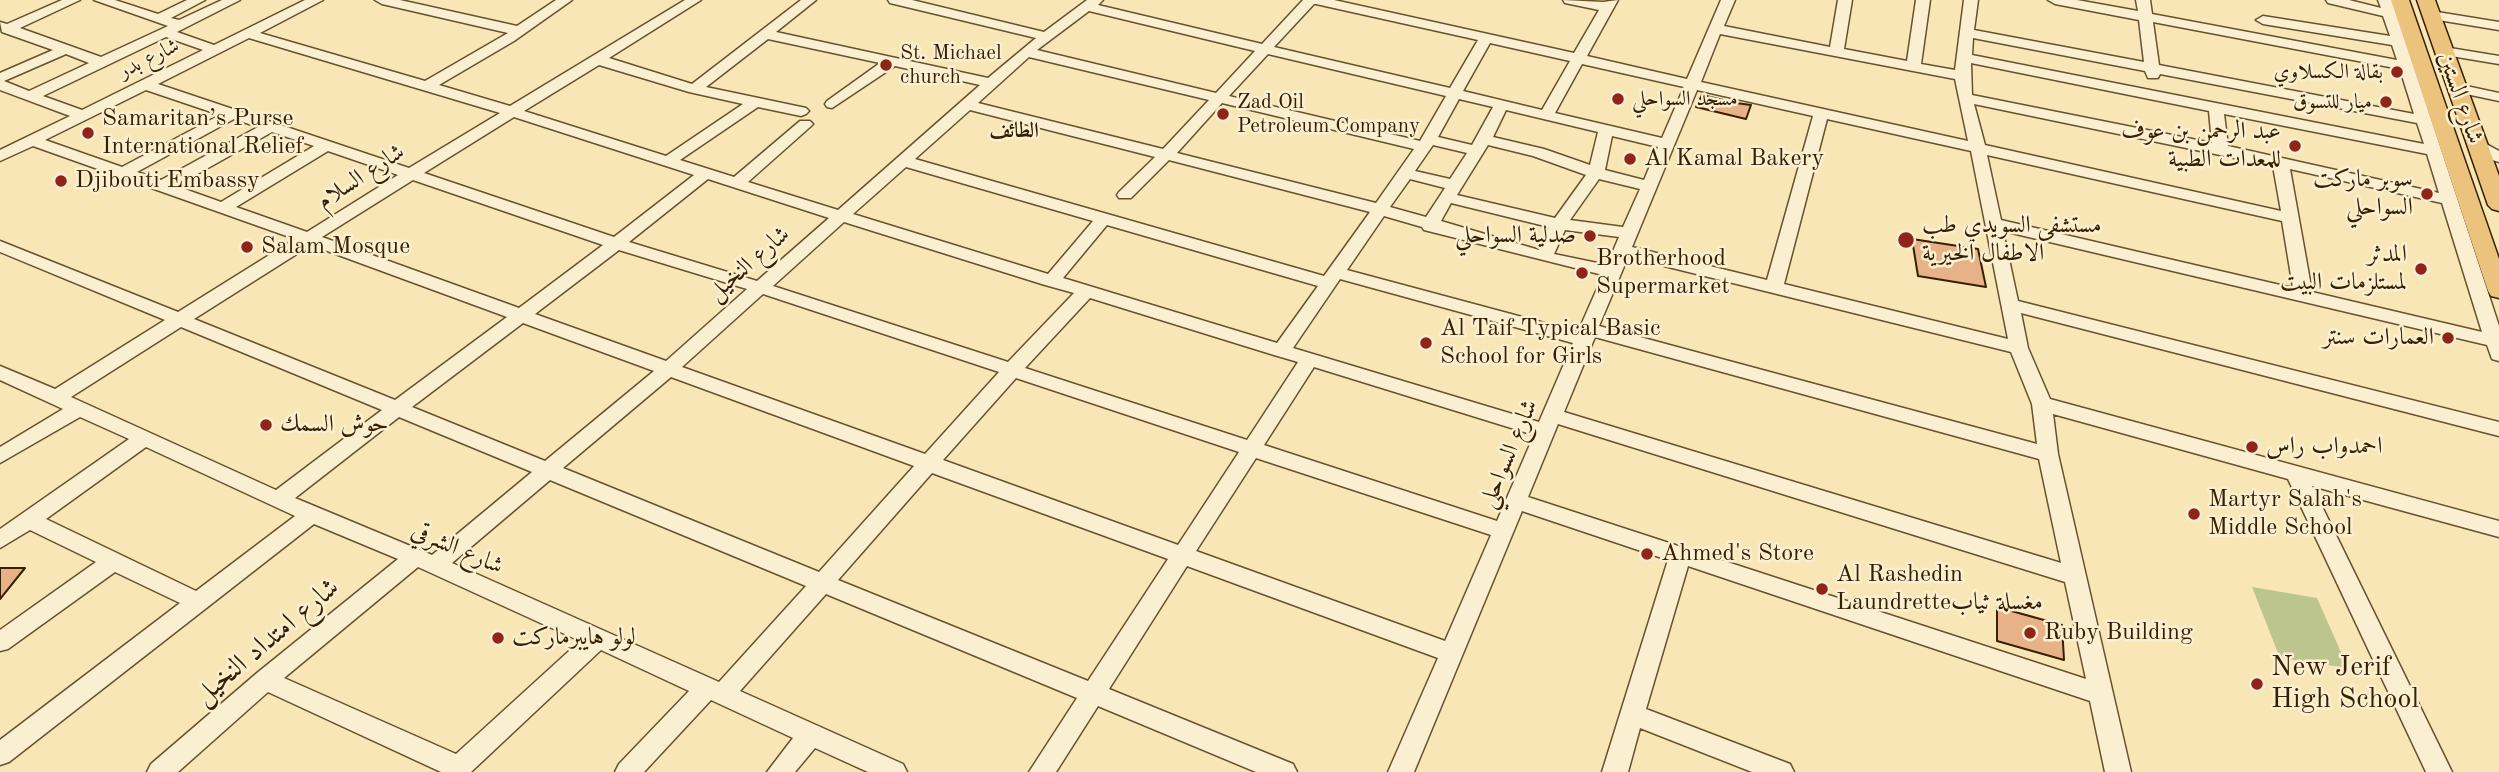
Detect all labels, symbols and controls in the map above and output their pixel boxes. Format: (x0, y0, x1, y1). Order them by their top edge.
street label: شارع بدر (115, 34, 183, 84)
place label: St. Michael church (900, 40, 1002, 90)
street label: شارع الستين (2431, 48, 2489, 148)
marker: St. Michael church (878, 57, 894, 73)
place label: بقالة الكسلاوي (2274, 59, 2383, 85)
marker: بقالة الكسلاوي (2389, 64, 2405, 80)
place label: مسجد السواحلي (1632, 86, 1738, 112)
place label: Zad Oil Petroleum Company (1237, 89, 1420, 139)
place label: ميار للتسوق (2293, 89, 2372, 115)
marker: مسجد السواحلي (1610, 91, 1626, 107)
marker: ميار للتسوق (2378, 94, 2394, 110)
place label: Samaritan’s Purse International Relief (102, 105, 303, 161)
marker: Zad Oil Petroleum Company (1215, 106, 1231, 122)
district label: الطائف (989, 118, 1039, 144)
place label: عبد الرحمن بن عوف للمعدات الطبية (2121, 118, 2281, 174)
marker: Samaritan’s Purse International Relief (80, 125, 96, 141)
street label: شارع السلام (312, 138, 410, 216)
marker: عبد الرحمن بن عوف للمعدات الطبية (2287, 138, 2303, 154)
place label: Al Kamal Bakery (1644, 145, 1824, 173)
marker: Al Kamal Bakery (1622, 151, 1638, 167)
place label: سوبر ماركت السواحلي (2313, 166, 2413, 222)
place label: Djibouti Embassy (75, 167, 260, 195)
marker: Djibouti Embassy (53, 173, 69, 189)
marker: سوبر ماركت السواحلي (2419, 186, 2435, 202)
place label: مستشفى السويدي طب الاطفال الخيرية (1922, 212, 2102, 268)
street label: شارع النخيل (702, 220, 796, 308)
place label: صدلية السواحلي (1455, 222, 1576, 250)
marker: صدلية السواحلي (1582, 228, 1598, 244)
marker: مستشفى السويدي طب الاطفال الخيرية (1896, 230, 1916, 250)
place label: Salam Mosque (261, 233, 410, 261)
marker: Salam Mosque (239, 239, 255, 255)
place label: المدثر لمستلزمات البيت (2280, 241, 2407, 297)
place label: Brotherhood Supermarket (1596, 245, 1730, 301)
marker: المدثر لمستلزمات البيت (2413, 261, 2429, 277)
marker: Brotherhood Supermarket (1574, 265, 1590, 281)
place label: Al Taif Typical Basic School for Girls (1440, 315, 1660, 371)
place label: العمارات سنتر (2323, 324, 2434, 352)
marker: العمارات سنتر (2440, 330, 2456, 346)
marker: Al Taif Typical Basic School for Girls (1418, 335, 1434, 351)
street label: شارع السواحلي (1473, 395, 1545, 513)
place label: حوش السمك (280, 411, 388, 439)
marker: حوش السمك (258, 417, 274, 433)
place label: احمدواب راس (2266, 433, 2382, 461)
marker: احمدواب راس (2244, 439, 2260, 455)
place label: Martyr Salah's Middle School (2208, 486, 2362, 542)
marker: Martyr Salah's Middle School (2186, 506, 2202, 522)
street label: شارع الشرقي (407, 517, 507, 581)
place label: Ahmed's Store (1661, 540, 1814, 568)
marker: Ahmed's Store (1639, 546, 1655, 562)
place label: Al Rashedin Laundretteمغسلة ثياب (1836, 561, 2043, 617)
street label: شارع امتداد النخيل (187, 571, 347, 713)
marker: Al Rashedin Laundretteمغسلة ثياب (1814, 581, 1830, 597)
place label: Ruby Building (2044, 619, 2193, 647)
place label: لولو هايبرماركت (512, 624, 636, 652)
marker: Ruby Building (2022, 625, 2038, 641)
marker: لولو هايبرماركت (490, 630, 506, 646)
place label: New Jerif High School (2271, 651, 2419, 717)
marker: New Jerif High School (2249, 676, 2265, 692)

